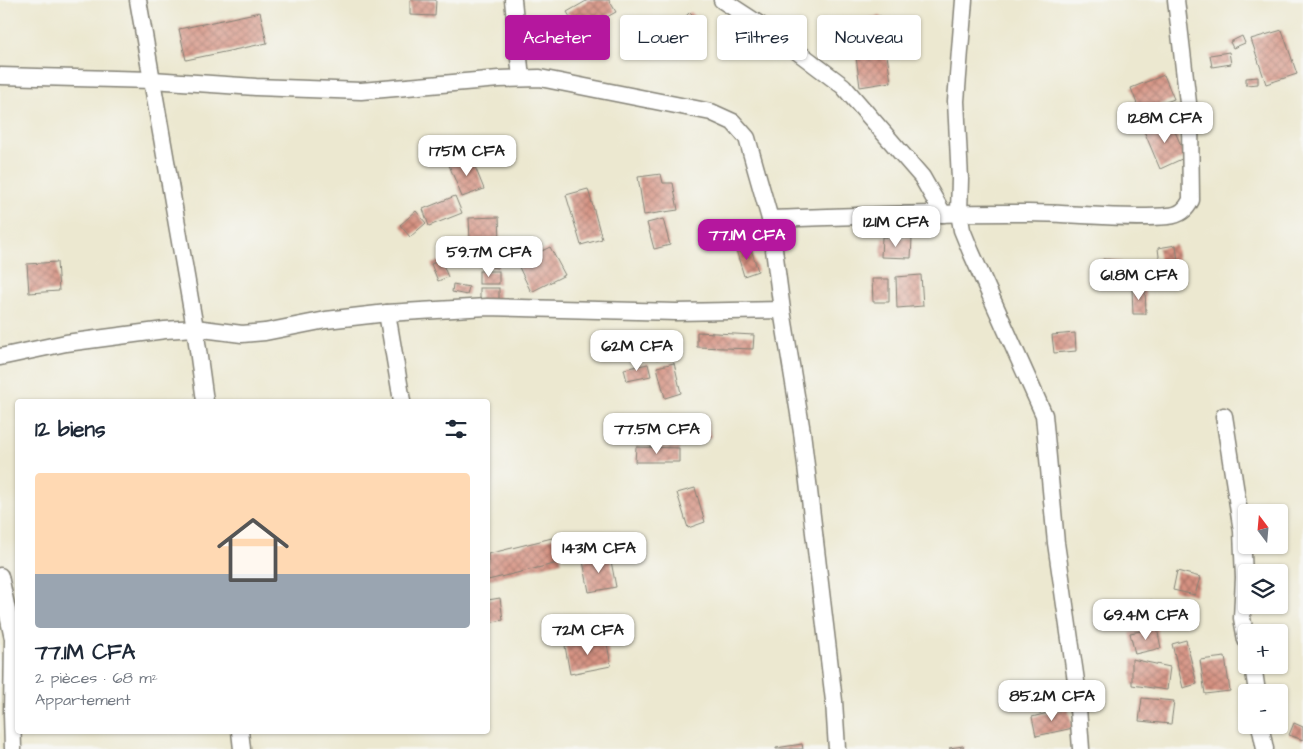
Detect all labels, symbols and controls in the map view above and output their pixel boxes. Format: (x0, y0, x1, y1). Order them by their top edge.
chip: Acheter (505, 15, 610, 60)
chip: Louer (620, 15, 707, 60)
chip: Filtres (717, 15, 807, 60)
chip: Nouveau (817, 15, 921, 60)
pin: 128M CFA (1113, 102, 1217, 144)
text: 128M CFA (1128, 107, 1202, 129)
pin: 175M CFA (415, 134, 519, 177)
text: 175M CFA (429, 140, 505, 162)
pin: 121M CFA (844, 206, 948, 248)
text: 121M CFA (863, 211, 929, 233)
pin: 77.1M CFA (690, 218, 804, 261)
text: 77.1M CFA (709, 224, 785, 246)
pin: 59.7M CFA (432, 236, 546, 278)
text: 59.7M CFA (447, 241, 531, 263)
pin: 61.8M CFA (1082, 258, 1196, 301)
text: 61.8M CFA (1101, 264, 1178, 286)
pin: 62M CFA (591, 330, 683, 372)
text: 62M CFA (601, 335, 673, 357)
pin: 77.5M CFA (600, 412, 714, 455)
text: 12 biens (35, 415, 106, 444)
icon: filters (442, 415, 470, 443)
text: 77.5M CFA (614, 418, 700, 440)
north arrow (1238, 504, 1288, 554)
map controls (1238, 504, 1288, 734)
icon: home (208, 505, 298, 595)
pin: 143M CFA (547, 532, 651, 574)
text: 143M CFA (562, 537, 636, 559)
button: layers (1238, 564, 1288, 614)
pin: 69.4M CFA (1089, 598, 1203, 641)
text: 69.4M CFA (1104, 604, 1188, 626)
pin: 72M CFA (542, 614, 634, 656)
text: 72M CFA (552, 619, 624, 641)
button: + (1238, 624, 1288, 674)
text: 77.1M CFA (35, 638, 135, 667)
text: 2 pièces · 68 m² (35, 667, 158, 689)
pin: 85.2M CFA (995, 680, 1109, 722)
button: − (1238, 684, 1288, 734)
text: 85.2M CFA (1009, 685, 1095, 707)
text: Appartement (35, 689, 131, 711)

